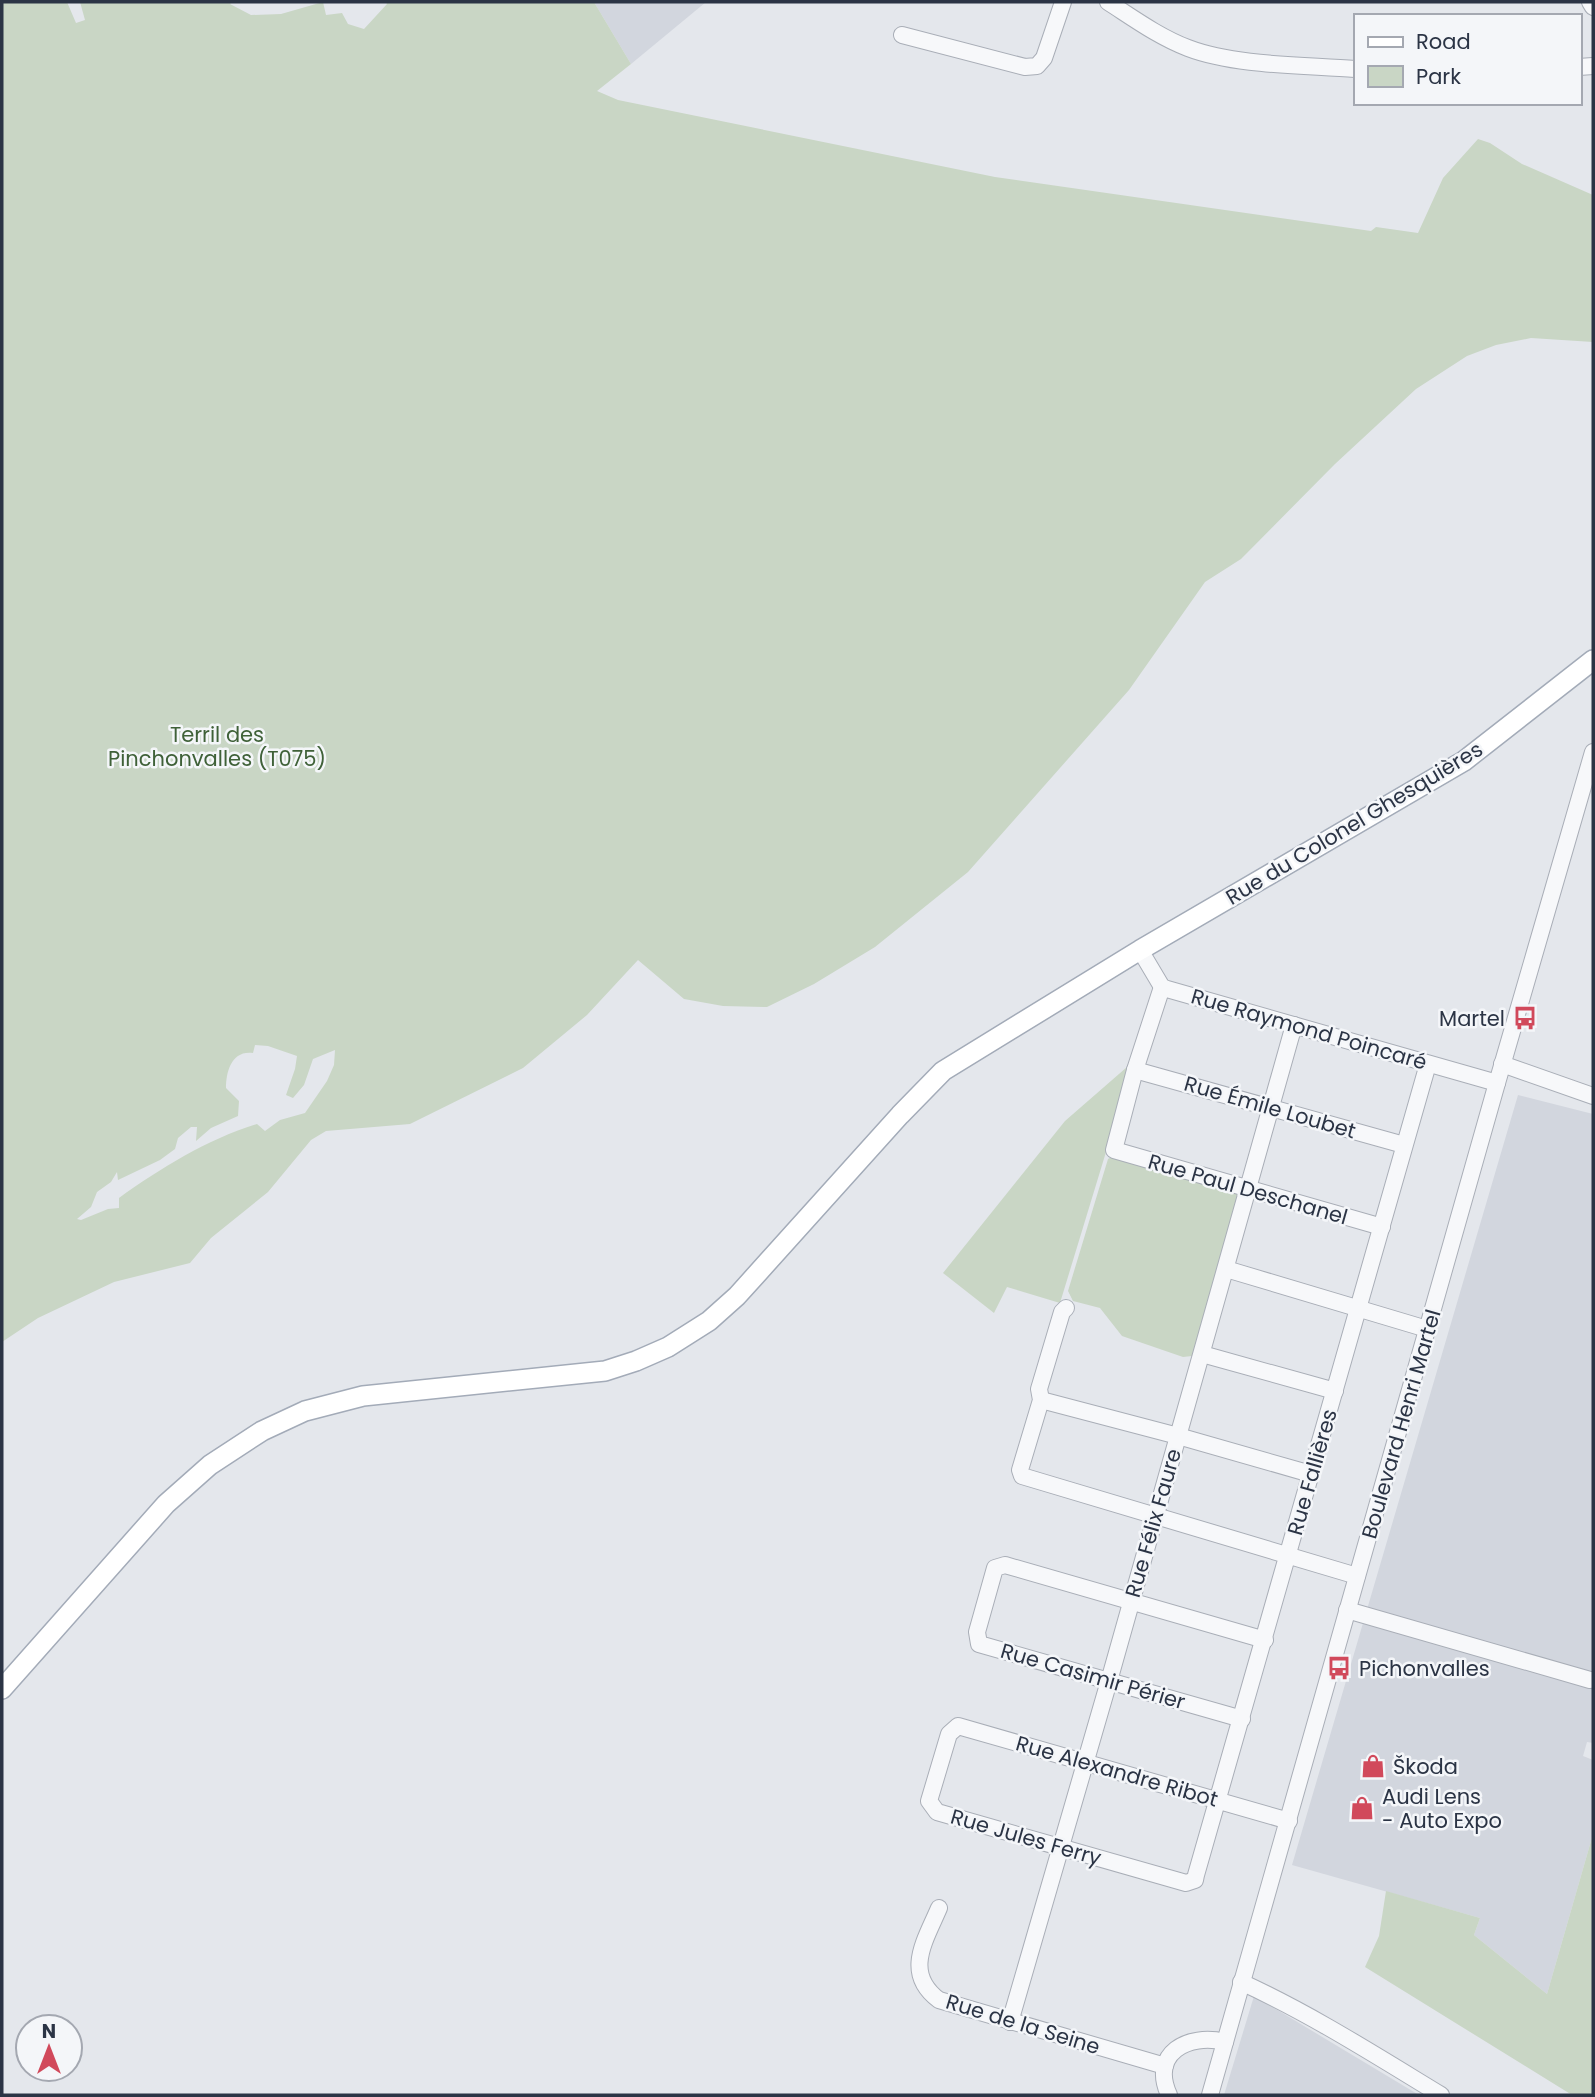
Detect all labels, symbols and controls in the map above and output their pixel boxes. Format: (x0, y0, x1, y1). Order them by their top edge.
legend (1354, 14, 1581, 105)
text: Road (1416, 27, 1471, 56)
text: Park (1416, 62, 1461, 91)
park label: Terril des Pinchonvalles (T075) (108, 720, 326, 773)
street label: Rue du Colonel Ghesquières (1220, 735, 1488, 911)
street label: Rue Raymond Poincaré (1188, 981, 1430, 1077)
place label: Martel (1439, 1004, 1505, 1033)
bus stop icon: Martel (1511, 1004, 1539, 1032)
street label: Rue Émile Loubet (1181, 1069, 1359, 1145)
street label: Rue Paul Deschanel (1145, 1147, 1351, 1231)
street label: Boulevard Henri Martel (1354, 1306, 1448, 1542)
street label: Rue Fallières (1280, 1406, 1344, 1538)
street label: Rue Félix Faure (1118, 1445, 1188, 1601)
street label: Rue Casimir Périer (997, 1636, 1189, 1716)
bus stop icon: Pichonvalles (1325, 1654, 1353, 1682)
place label: Pichonvalles (1359, 1654, 1490, 1683)
street label: Rue Alexandre Ribot (1013, 1728, 1221, 1814)
shop icon: Škoda (1359, 1752, 1387, 1780)
place label: Škoda (1393, 1752, 1458, 1781)
place label: Audi Lens - Auto Expo (1382, 1782, 1502, 1835)
shop icon: Audi Lens - Auto Expo (1348, 1794, 1376, 1822)
street label: Rue Jules Ferry (947, 1802, 1105, 1872)
street label: Rue de la Seine (942, 1987, 1104, 2061)
north arrow (14, 2013, 84, 2083)
text: N (42, 2018, 56, 2045)

